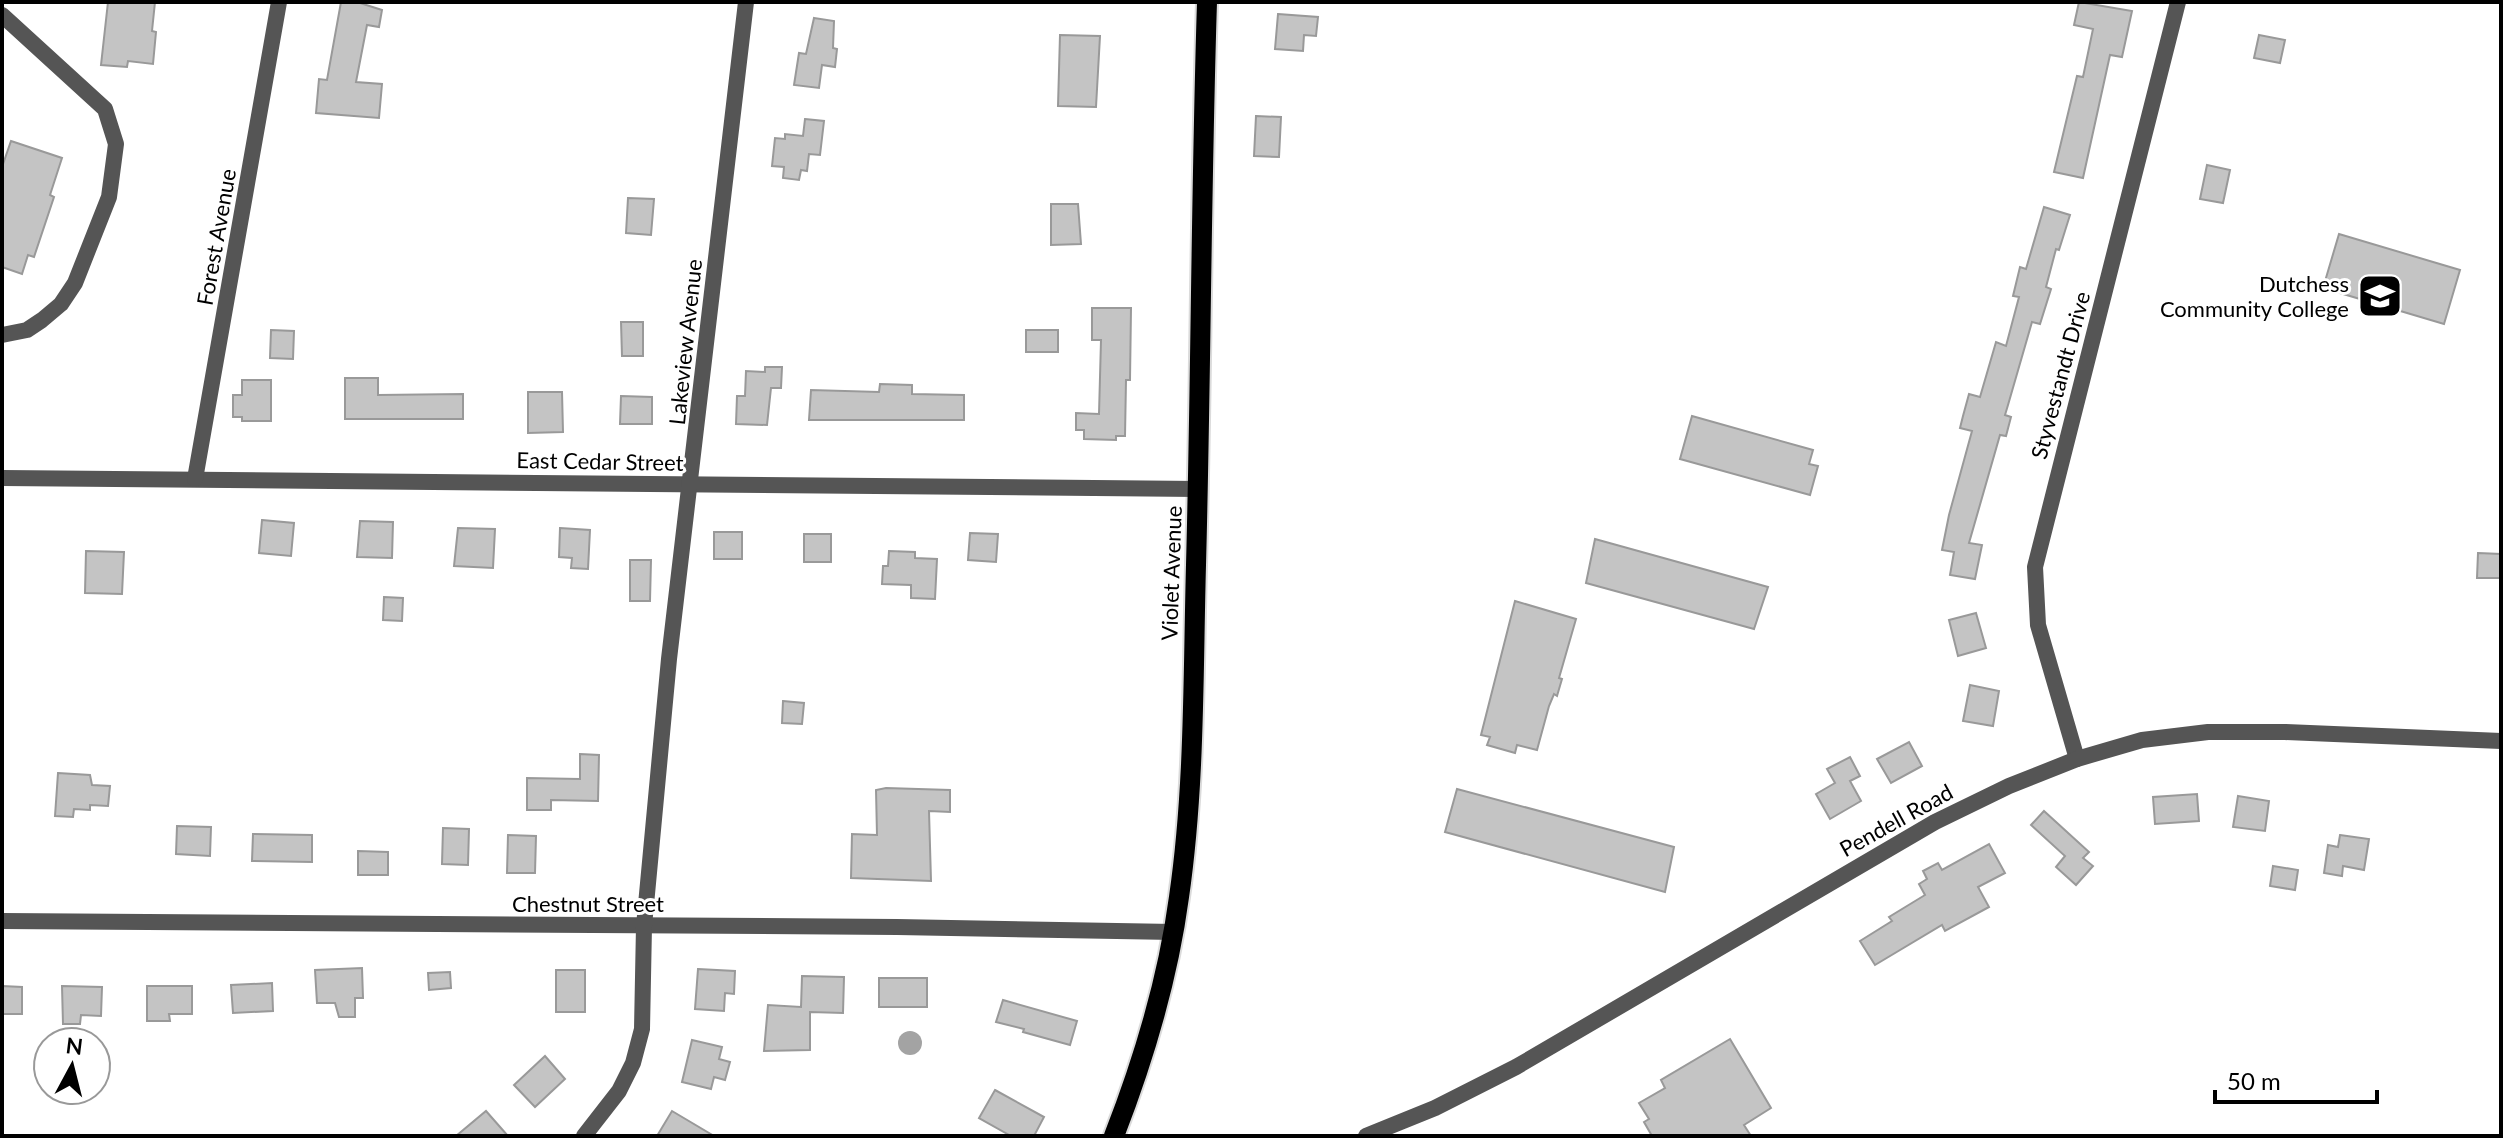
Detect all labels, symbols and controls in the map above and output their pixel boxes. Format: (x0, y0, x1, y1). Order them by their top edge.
street label: Forest Avenue (191, 167, 241, 307)
street label: Lakeview Avenue (663, 258, 707, 426)
place label: Dutchess Community College (2160, 270, 2349, 322)
school or university icon: Dutchess Community College (2356, 272, 2404, 320)
street label: Styvestandt Drive (2025, 288, 2095, 462)
street label: East Cedar Street (516, 446, 684, 476)
street label: Violet Avenue (1155, 505, 1187, 641)
street label: Pendell Road (1835, 778, 1957, 862)
street label: Chestnut Street (512, 890, 664, 917)
north arrow (32, 1026, 112, 1106)
text: N (64, 1031, 85, 1060)
scale bar (2215, 1054, 2377, 1104)
text: 50 m (2227, 1066, 2281, 1095)

